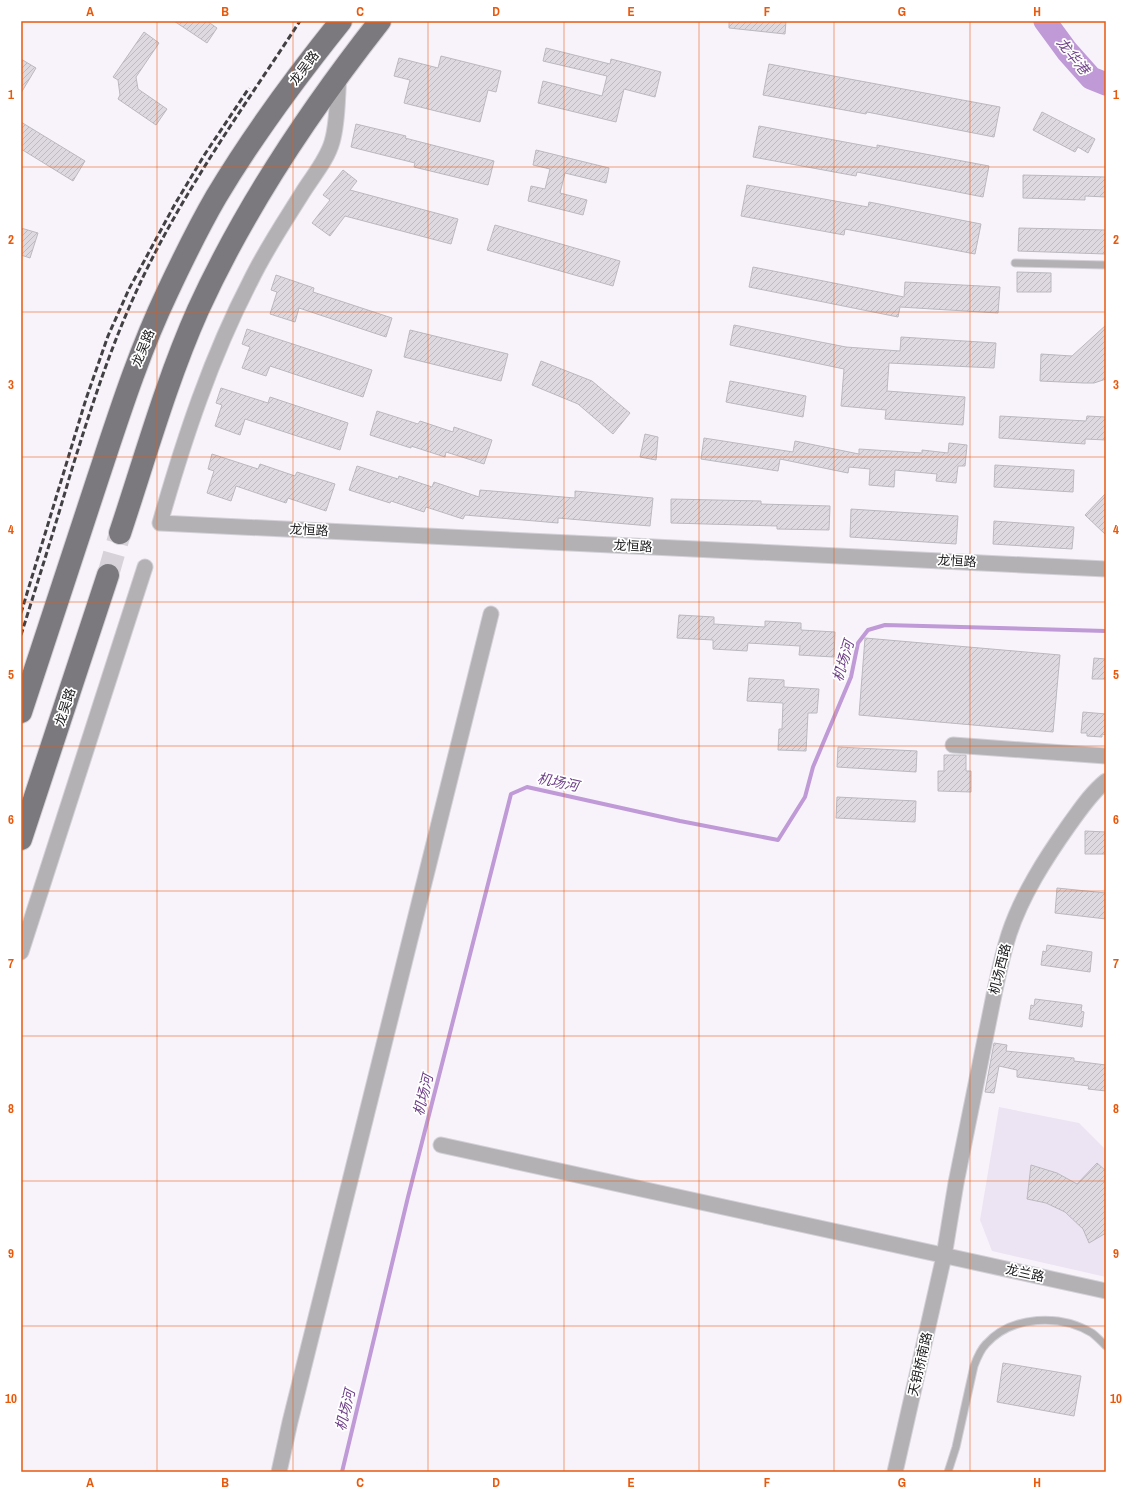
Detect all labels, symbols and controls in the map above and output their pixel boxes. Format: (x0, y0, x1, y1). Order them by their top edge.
text: A (86, 3, 94, 20)
text: B (221, 3, 229, 20)
text: C (356, 3, 364, 20)
text: D (492, 3, 500, 20)
text: E (627, 3, 635, 20)
text: F (764, 3, 771, 20)
text: G (898, 3, 906, 20)
text: H (1033, 3, 1041, 20)
water label: 龙华港 (1053, 34, 1094, 80)
street label: 龙吴路 (285, 47, 323, 89)
text: 1 (8, 86, 14, 103)
text: 1 (1113, 86, 1119, 103)
text: 2 (8, 231, 14, 248)
text: 2 (1113, 231, 1119, 248)
street label: 龙吴路 (128, 327, 158, 369)
text: 3 (8, 376, 14, 393)
text: 3 (1113, 376, 1119, 393)
street label: 龙恒路 (289, 520, 329, 540)
text: 4 (8, 521, 14, 538)
text: 4 (1113, 521, 1119, 538)
street label: 龙恒路 (613, 536, 653, 556)
street label: 龙恒路 (937, 551, 977, 571)
water label: 机场河 (828, 635, 859, 684)
text: 5 (8, 666, 14, 683)
text: 5 (1113, 666, 1119, 683)
street label: 龙吴路 (51, 686, 79, 728)
water label: 机场河 (536, 769, 583, 796)
text: 6 (8, 811, 14, 828)
text: 6 (1113, 811, 1119, 828)
street label: 机场西路 (985, 942, 1015, 996)
text: 7 (8, 955, 14, 972)
text: 7 (1113, 955, 1119, 972)
water label: 机场河 (409, 1070, 438, 1118)
text: 8 (8, 1100, 14, 1117)
text: 8 (1113, 1100, 1119, 1117)
text: 9 (8, 1245, 14, 1262)
text: 9 (1113, 1245, 1119, 1262)
street label: 龙兰路 (1004, 1261, 1046, 1285)
street label: 天钥桥南路 (904, 1330, 936, 1398)
water label: 机场河 (331, 1385, 360, 1433)
text: 10 (5, 1390, 17, 1407)
text: 10 (1110, 1390, 1122, 1407)
text: A (86, 1474, 94, 1491)
text: B (221, 1474, 229, 1491)
text: C (356, 1474, 364, 1491)
text: D (492, 1474, 500, 1491)
text: E (627, 1474, 635, 1491)
text: F (764, 1474, 771, 1491)
text: G (898, 1474, 906, 1491)
text: H (1033, 1474, 1041, 1491)

